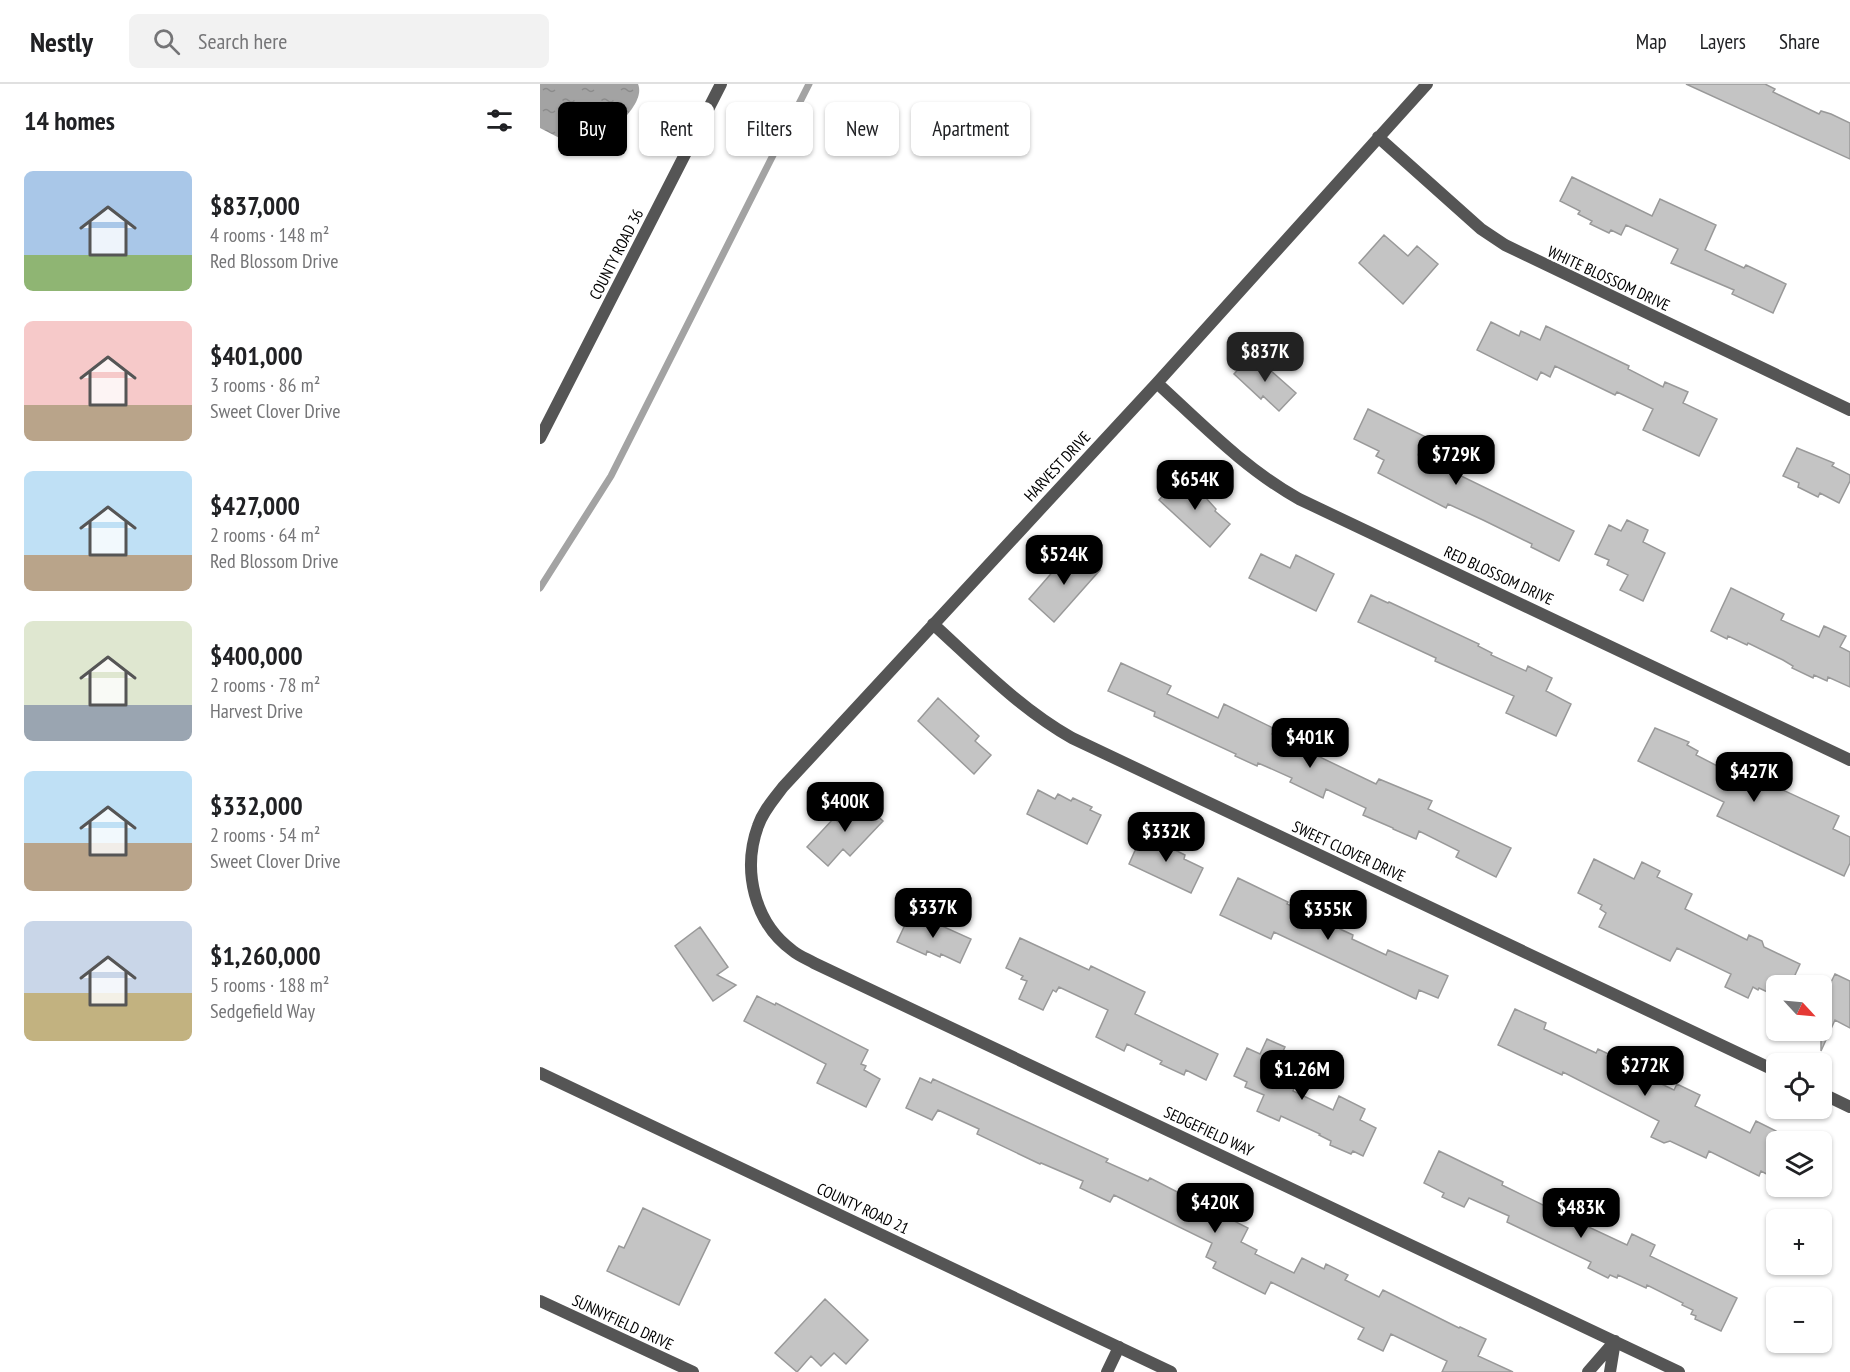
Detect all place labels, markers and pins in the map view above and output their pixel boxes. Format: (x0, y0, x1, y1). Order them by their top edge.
pin: $837K (1223, 332, 1307, 383)
pin: $729K (1414, 435, 1498, 486)
pin: $654K (1153, 460, 1237, 511)
pin: $524K (1022, 535, 1106, 586)
pin: $401K (1268, 718, 1352, 769)
pin: $427K (1712, 752, 1796, 803)
pin: $400K (803, 782, 887, 833)
pin: $332K (1124, 812, 1208, 863)
pin: $337K (891, 888, 975, 939)
pin: $355K (1286, 890, 1370, 941)
pin: $272K (1603, 1046, 1687, 1097)
pin: $1.26M (1253, 1050, 1351, 1101)
pin: $420K (1173, 1183, 1257, 1234)
pin: $483K (1539, 1188, 1623, 1239)

